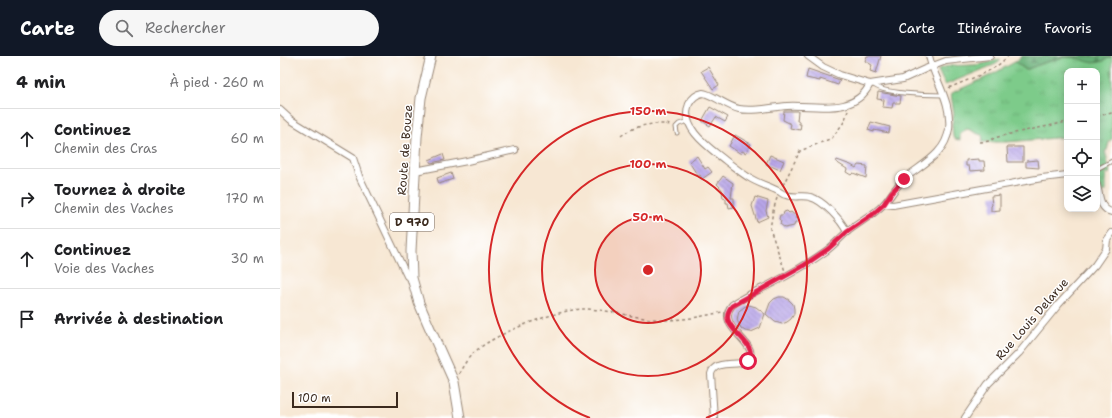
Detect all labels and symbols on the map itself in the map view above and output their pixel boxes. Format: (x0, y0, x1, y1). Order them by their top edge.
text: 150 m (630, 103, 666, 119)
street label: Route de Bouze (394, 104, 416, 196)
text: 100 m (630, 156, 667, 172)
route end (895, 170, 913, 188)
text: 50 m (633, 209, 664, 225)
road number: D 970 (390, 213, 434, 231)
centre of rings (641, 263, 655, 277)
street label: Rue Louis Delarue (992, 275, 1072, 363)
route start (739, 352, 757, 370)
scale bar (292, 390, 398, 409)

